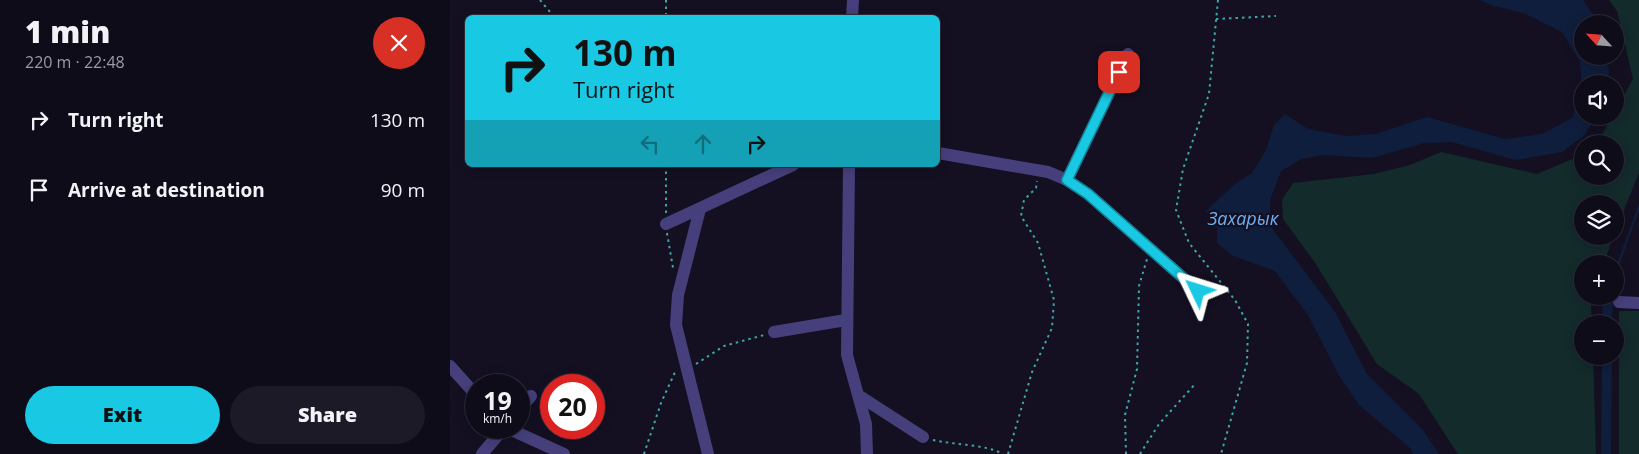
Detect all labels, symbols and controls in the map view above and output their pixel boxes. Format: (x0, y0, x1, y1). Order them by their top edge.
text: 1 min (25, 11, 110, 52)
north arrow (1574, 15, 1624, 65)
map controls (1574, 15, 1624, 365)
button: close (373, 17, 425, 69)
text: 130 m (573, 29, 677, 76)
icon: right (490, 35, 555, 100)
text: 220 m · 22:48 (25, 51, 125, 73)
pin (1098, 51, 1140, 93)
icon: arrive (1105, 58, 1133, 86)
text: Turn right (573, 74, 675, 104)
button: sound (1574, 75, 1624, 125)
icon: right (25, 106, 53, 134)
text: Turn right (68, 107, 163, 133)
text: 130 m (370, 107, 425, 133)
icon: left (636, 130, 664, 158)
icon: ahead (689, 130, 717, 158)
icon: right (742, 130, 770, 158)
button: search (1574, 135, 1624, 185)
icon: arrive (25, 176, 53, 204)
text: Arrive at destination (68, 177, 265, 203)
text: 90 m (381, 177, 425, 203)
button: layers (1574, 195, 1624, 245)
water label: Захарык (1207, 206, 1280, 230)
button: + (1574, 255, 1624, 305)
position arrow (1171, 264, 1223, 316)
button: − (1574, 315, 1624, 365)
speed limit sign: 20 (540, 374, 605, 439)
text: 19 (483, 383, 512, 417)
button: Exit (25, 386, 220, 444)
button: Share (230, 386, 425, 444)
text: km/h (483, 410, 512, 427)

